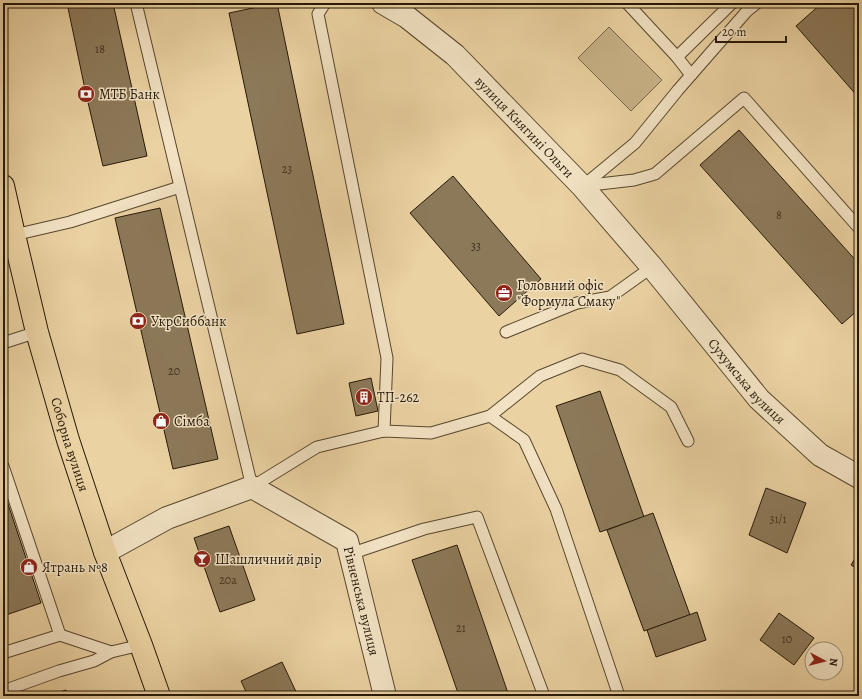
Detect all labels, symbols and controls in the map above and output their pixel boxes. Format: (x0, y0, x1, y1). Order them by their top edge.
scale bar (716, 18, 786, 44)
text: 20 m (722, 24, 746, 40)
house number: 18 (95, 41, 105, 57)
street label: вулиця Княгині Ольги (470, 72, 578, 182)
bank icon: МТБ Банк (76, 84, 96, 104)
place label: МТБ Банк (99, 85, 160, 104)
house number: 23 (282, 161, 292, 177)
house number: 8 (776, 207, 782, 223)
house number: 33 (471, 238, 481, 254)
place label: Головний офіс "Формула Смаку" (517, 276, 620, 311)
office icon: Головний офіс "Формула Смаку" (494, 283, 514, 303)
bank icon: УкрСиббанк (128, 311, 148, 331)
place label: УкрСиббанк (151, 312, 226, 331)
street label: Сухумська вулиця (703, 334, 790, 429)
house number: 20 (168, 363, 180, 379)
building icon: ТП-262 (354, 387, 374, 407)
place label: ТП-262 (377, 388, 420, 407)
street label: Соборна вулиця (46, 395, 93, 494)
shop icon: Сімба (151, 411, 171, 431)
place label: Сімба (174, 412, 210, 431)
house number: 31/1 (769, 511, 787, 527)
street label: Рівненська вулиця (339, 544, 384, 658)
bar icon: Шашличний двір (192, 549, 212, 569)
place label: Шашличний двір (215, 550, 322, 569)
shop icon: Ятрань №8 (19, 557, 39, 577)
place label: Ятрань №8 (42, 558, 108, 577)
house number: 20а (219, 572, 237, 588)
house number: 21 (456, 620, 466, 636)
house number: 10 (782, 631, 792, 647)
north arrow (804, 641, 844, 681)
text: N (825, 657, 841, 667)

